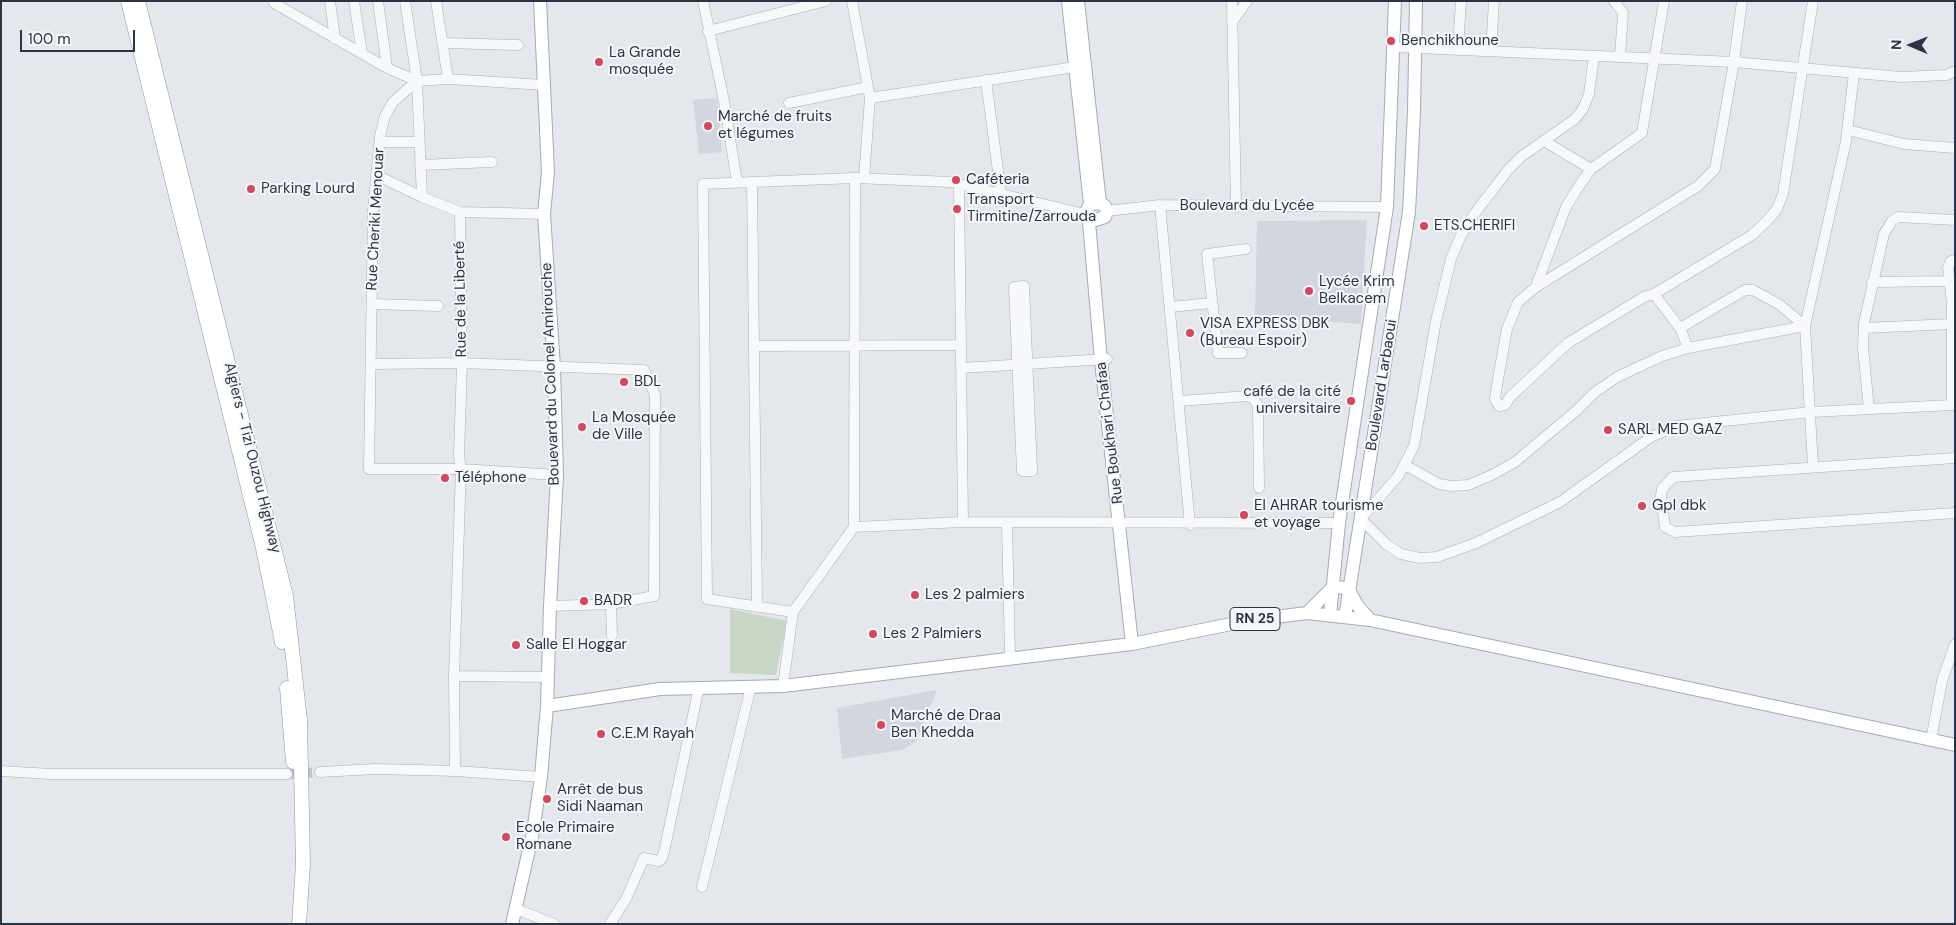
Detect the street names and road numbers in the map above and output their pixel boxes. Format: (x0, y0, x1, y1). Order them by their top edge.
street label: Rue Cheriki Menouar (363, 147, 389, 291)
street label: Boulevard du Lycée (1180, 197, 1314, 215)
street label: Rue de la Liberté (451, 241, 471, 357)
street label: Bouevard du Colonel Amirouche (538, 262, 564, 486)
street label: Boulevard Larbaoui (1363, 318, 1401, 452)
street label: Algiers - Tizi Ouzou Highway (220, 361, 284, 555)
street label: Rue Boukhari Chafaa (1092, 361, 1128, 505)
road number: RN 25 (1230, 608, 1280, 630)

